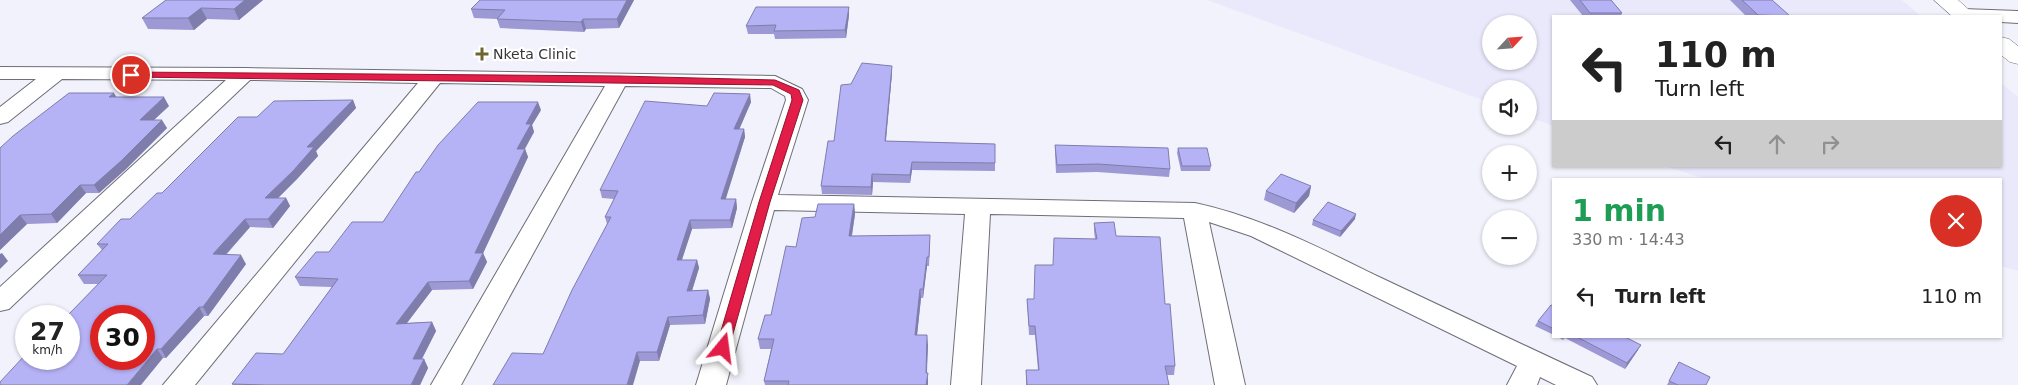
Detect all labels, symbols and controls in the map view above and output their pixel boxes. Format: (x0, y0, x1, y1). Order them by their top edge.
north arrow (1482, 15, 1538, 70)
map controls (1482, 15, 1537, 265)
icon: left (1572, 35, 1637, 100)
text: 110 m (1655, 35, 1777, 75)
place label: Nketa Clinic (493, 46, 576, 62)
marker: Nketa Clinic (475, 47, 489, 61)
pin (110, 54, 152, 96)
icon: arrive (117, 61, 145, 89)
text: Turn left (1655, 76, 1744, 101)
button: sound (1482, 80, 1537, 135)
icon: left (1710, 130, 1738, 158)
icon: ahead (1763, 130, 1791, 158)
icon: right (1816, 130, 1844, 158)
button: + (1482, 145, 1537, 200)
text: 1 min (1572, 193, 1666, 228)
button: close (1930, 195, 1982, 247)
button: − (1482, 210, 1537, 265)
text: 330 m · 14:43 (1572, 230, 1685, 249)
icon: left (1572, 282, 1600, 310)
text: Turn left (1615, 285, 1706, 307)
text: 110 m (1921, 285, 1982, 307)
speed limit sign: 30 (90, 305, 155, 370)
text: 27 (30, 317, 65, 346)
position arrow (696, 321, 748, 373)
text: km/h (32, 343, 63, 357)

